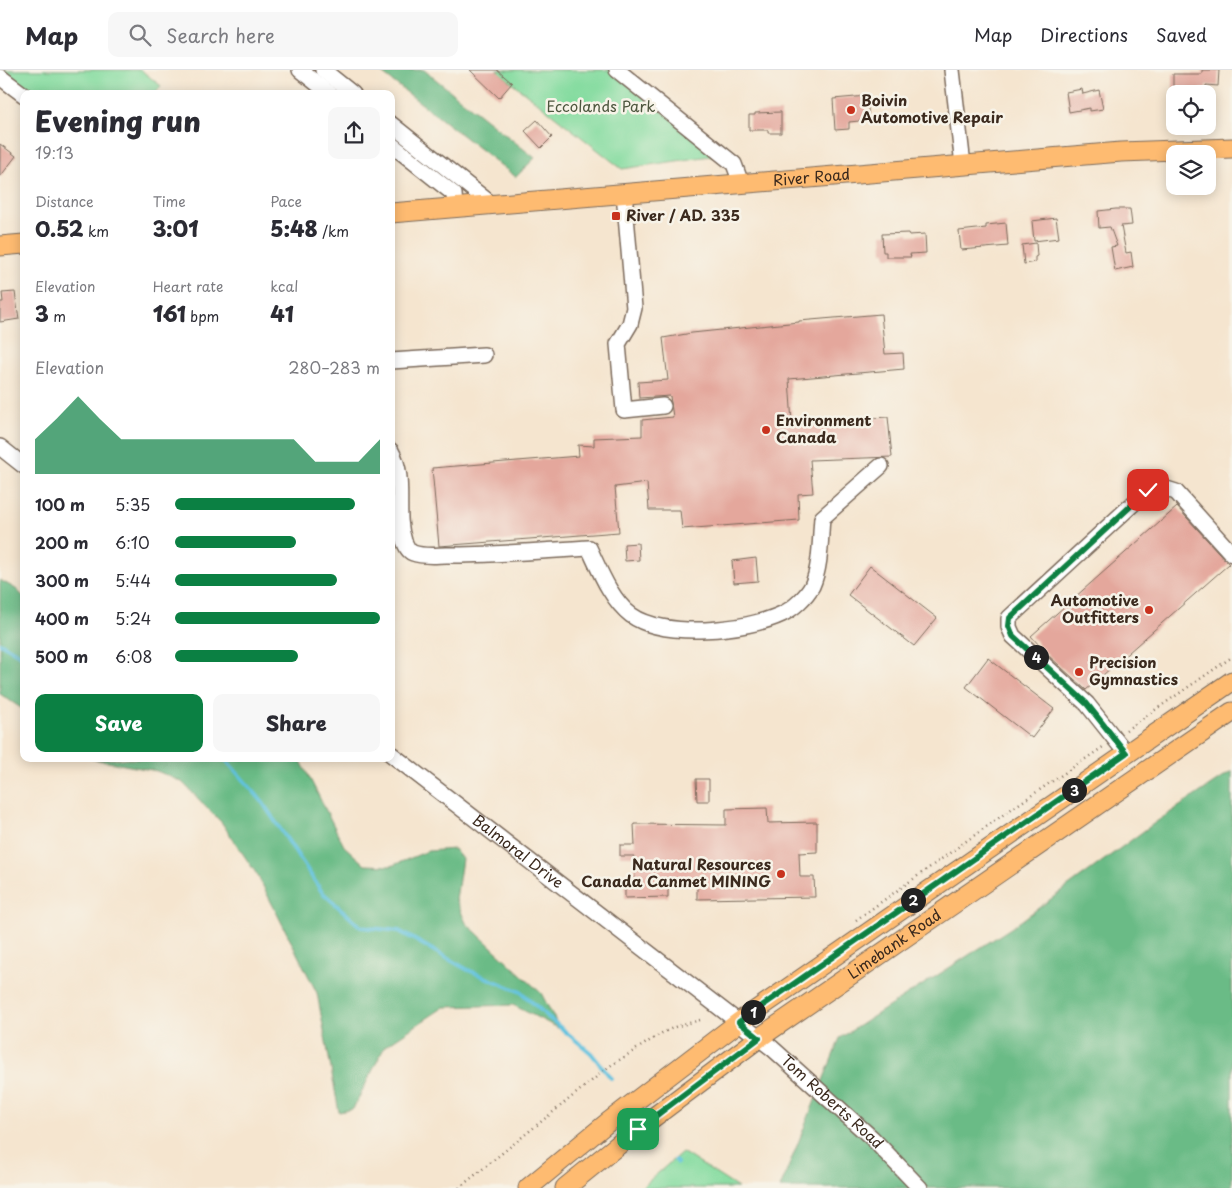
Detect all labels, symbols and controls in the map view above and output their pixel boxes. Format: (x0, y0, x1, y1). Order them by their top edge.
search box (108, 12, 458, 57)
text: Map (25, 17, 78, 53)
icon: search (126, 21, 154, 49)
text: Search here (166, 21, 275, 49)
text: Map (974, 21, 1012, 48)
text: Directions (1040, 21, 1128, 48)
text: Saved (1156, 21, 1207, 48)
map controls (1166, 85, 1216, 195)
button: locate (1166, 85, 1216, 135)
place label: Boivin Automotive Repair (861, 88, 1003, 128)
park label: Eccolands Park (547, 94, 655, 117)
text: Evening run (35, 99, 201, 142)
marker: Boivin Automotive Repair (845, 104, 857, 116)
button: share (328, 107, 380, 159)
text: 19:13 (35, 140, 74, 164)
button: layers (1166, 145, 1216, 195)
street label: River Road (772, 162, 851, 191)
text: Distance (35, 191, 94, 212)
text: Time (153, 191, 186, 212)
text: Pace (270, 191, 302, 212)
place label: River / AD. 335 (626, 203, 740, 226)
marker: River / AD. 335 (610, 210, 622, 222)
text: 0.52 (35, 212, 84, 244)
text: 3:01 (153, 212, 198, 244)
text: 5:48 (270, 212, 318, 244)
text: km (84, 221, 109, 242)
text: /km (318, 221, 349, 242)
text: Elevation (35, 276, 95, 297)
text: Heart rate (153, 276, 223, 297)
text: kcal (270, 276, 298, 297)
text: 3 (35, 297, 49, 329)
text: 161 (153, 297, 186, 329)
text: 41 (270, 297, 294, 329)
text: m (49, 306, 66, 327)
text: bpm (186, 306, 219, 327)
text: Elevation (35, 355, 104, 379)
text: 280–283 m (288, 355, 380, 379)
place label: Environment Canada (776, 408, 872, 448)
marker: Environment Canada (760, 424, 772, 436)
pin (1127, 469, 1169, 511)
icon: check (1134, 476, 1162, 504)
text: 100 m (35, 492, 85, 516)
text: 5:35 (115, 492, 150, 516)
text: 200 m (35, 530, 89, 554)
text: 6:10 (115, 530, 150, 554)
text: 300 m (35, 568, 89, 592)
text: 5:44 (115, 568, 151, 592)
place label: Automotive Outfitters (1051, 588, 1139, 628)
marker: Automotive Outfitters (1143, 604, 1155, 616)
text: 400 m (35, 606, 89, 630)
text: 5:24 (115, 606, 151, 630)
text: 500 m (35, 644, 88, 668)
text: 6:08 (115, 644, 152, 668)
pin: 4 (1024, 644, 1048, 670)
text: 4 (1032, 647, 1041, 668)
place label: Precision Gymnastics (1089, 650, 1178, 690)
marker: Precision Gymnastics (1073, 666, 1085, 678)
button: Save (35, 694, 203, 752)
button: Share (213, 694, 380, 752)
pin: 3 (1062, 778, 1086, 802)
text: 3 (1070, 780, 1079, 801)
street label: Balmoral Drive (468, 808, 569, 893)
place label: Natural Resources Canada Canmet MINING (581, 852, 771, 892)
marker: Natural Resources Canada Canmet MINING (775, 868, 787, 880)
pin: 2 (900, 888, 926, 912)
text: 2 (909, 890, 918, 911)
street label: Limebank Road (842, 903, 945, 984)
pin: 1 (740, 1000, 766, 1024)
text: 1 (750, 1002, 757, 1023)
street label: Tom Roberts Road (777, 1049, 889, 1153)
pin (617, 1108, 659, 1150)
icon: arrive (624, 1115, 652, 1143)

